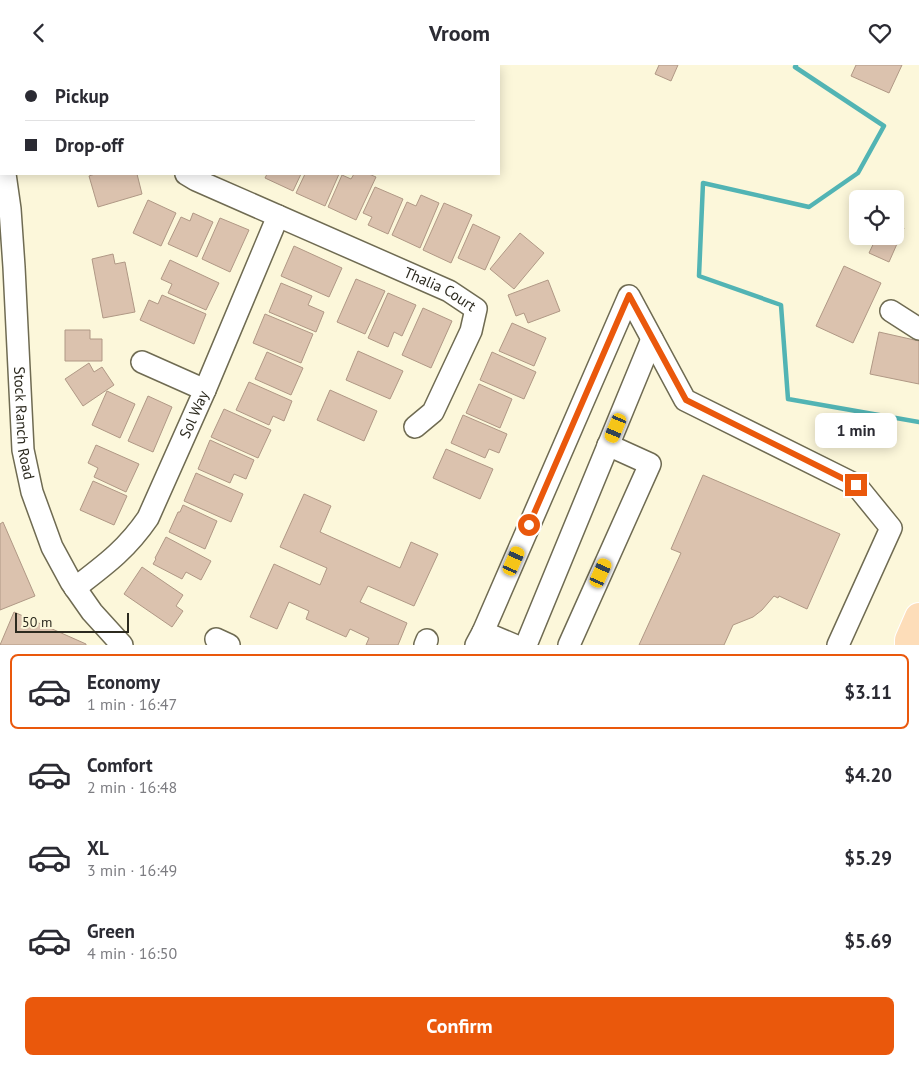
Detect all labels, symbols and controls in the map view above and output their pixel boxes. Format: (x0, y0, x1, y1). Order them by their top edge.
icon: back (25, 19, 53, 47)
text: Vroom (429, 19, 490, 47)
icon: heart (866, 19, 894, 47)
text: Pickup (55, 84, 109, 108)
text: Drop-off (55, 133, 123, 157)
map controls (849, 190, 904, 245)
button: locate (849, 190, 904, 245)
street label: Thalia Court (401, 262, 480, 315)
street label: Stock Ranch Road (10, 366, 39, 481)
street label: Sol Way (175, 387, 213, 441)
car (603, 411, 628, 445)
callout: 1 min (815, 413, 897, 447)
text: 1 min (836, 420, 876, 440)
route end (845, 474, 867, 496)
route start (518, 514, 540, 536)
car (501, 544, 526, 578)
car (588, 556, 613, 590)
scale bar (15, 610, 129, 633)
text: 50 m (22, 613, 52, 631)
icon: car (27, 669, 72, 714)
text: Economy (87, 670, 160, 694)
text: $3.11 (844, 680, 892, 704)
text: 1 min · 16:47 (87, 694, 177, 714)
icon: car (27, 752, 72, 797)
text: Comfort (87, 753, 153, 777)
text: $4.20 (844, 763, 892, 787)
text: 2 min · 16:48 (87, 777, 177, 797)
icon: car (27, 835, 72, 880)
text: XL (87, 836, 109, 860)
text: $5.29 (844, 846, 892, 870)
text: 3 min · 16:49 (87, 860, 177, 880)
icon: car (27, 918, 72, 963)
text: Green (87, 919, 135, 943)
text: $5.69 (844, 929, 892, 953)
text: 4 min · 16:50 (87, 943, 177, 963)
button: Confirm (25, 997, 894, 1055)

